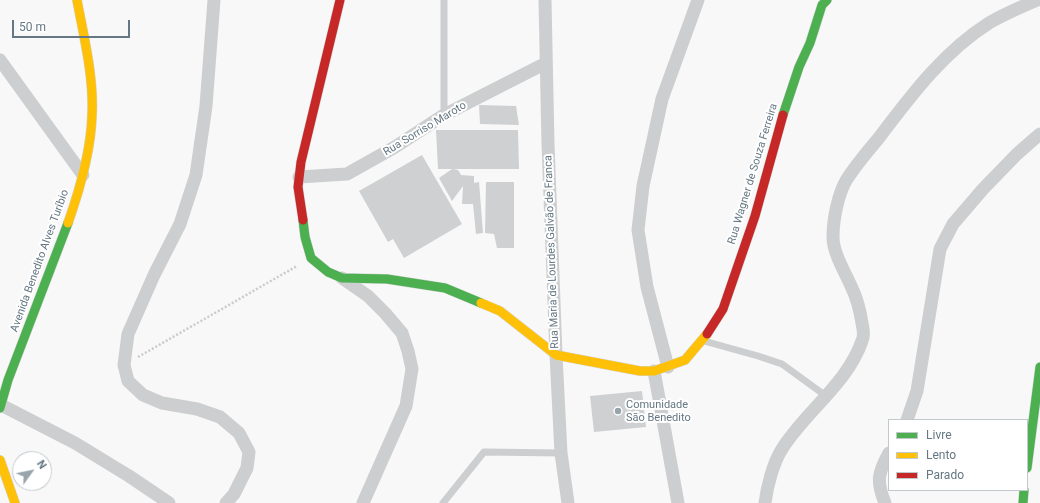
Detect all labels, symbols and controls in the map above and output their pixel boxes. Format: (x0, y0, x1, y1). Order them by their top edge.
scale bar (14, 12, 132, 38)
text: 50 m (19, 20, 46, 34)
street label: Rua Sorriso Maroto (381, 99, 469, 159)
street label: Rua Wagner de Souza Ferreira (725, 102, 781, 246)
street label: Rua Maria de Lourdes Galvão de Franca (542, 155, 562, 349)
street label: Avenida Benedito Alves Turíbio (8, 188, 72, 334)
place label: Comunidade São Benedito (626, 398, 691, 424)
marker: Comunidade São Benedito (613, 406, 623, 416)
legend (888, 419, 1028, 491)
text: Livre (926, 428, 952, 442)
text: Lento (926, 448, 956, 462)
north arrow (12, 451, 52, 491)
text: N (34, 458, 49, 472)
text: Parado (926, 468, 964, 482)

